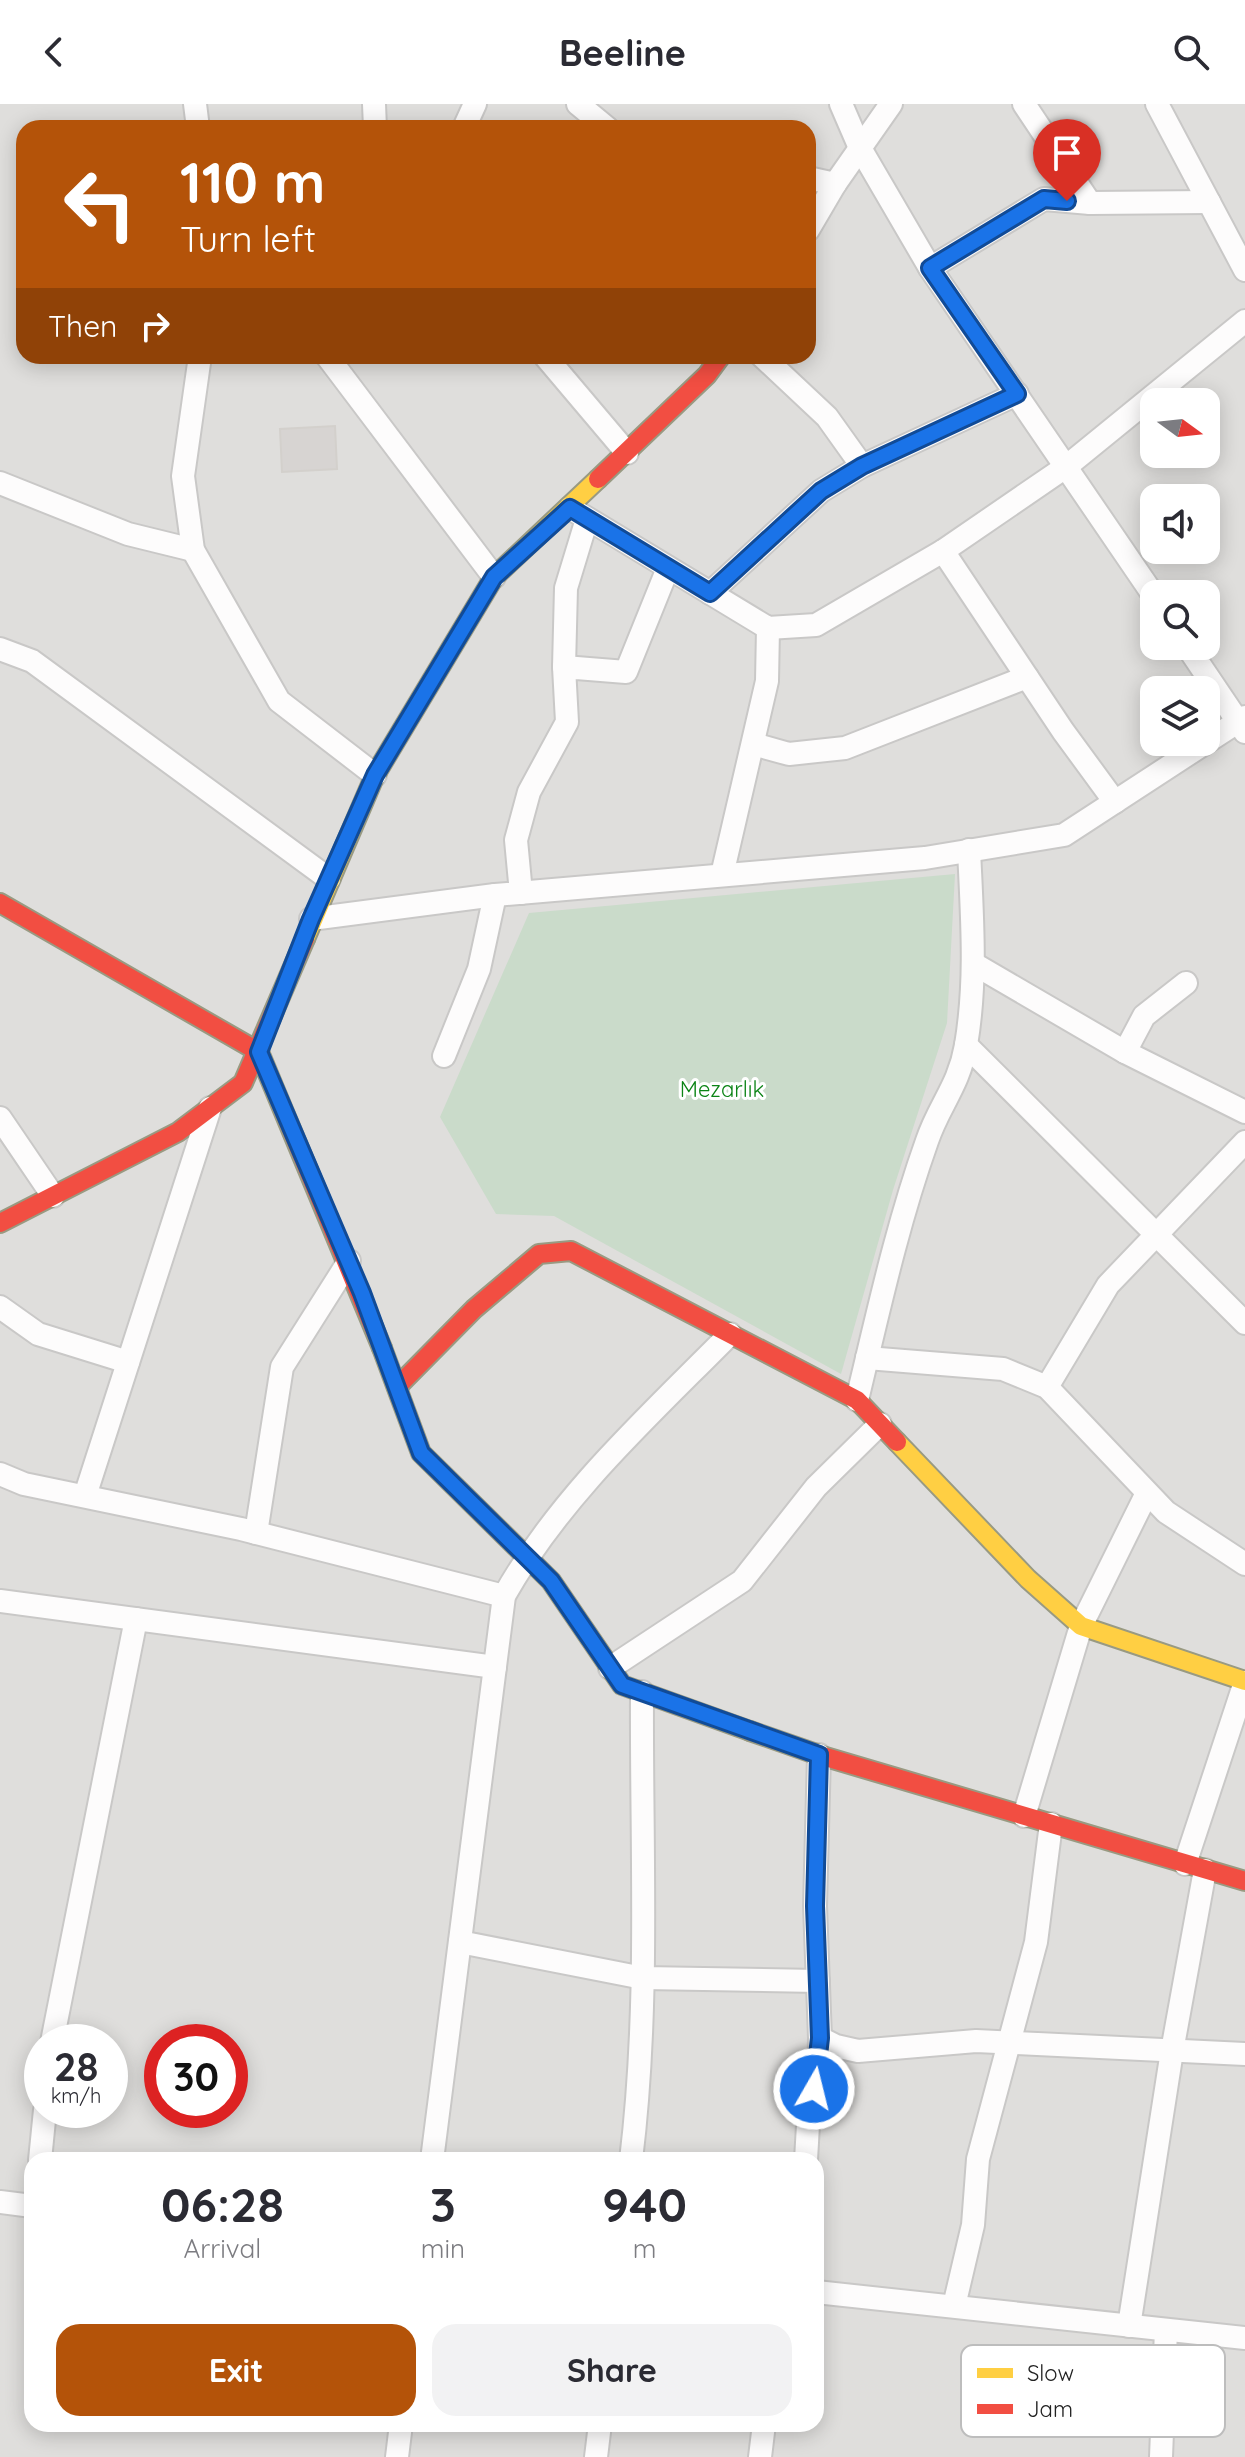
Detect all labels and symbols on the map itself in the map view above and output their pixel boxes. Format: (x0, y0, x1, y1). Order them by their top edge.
pin (1033, 119, 1101, 201)
north arrow (1140, 388, 1220, 468)
park label: Mezarlık (680, 1075, 764, 1103)
speed limit sign: 30 (144, 2024, 248, 2128)
position arrow (772, 2047, 856, 2131)
legend (961, 2345, 1225, 2437)
text: Slow (1027, 2359, 1074, 2387)
text: Jam (1027, 2395, 1073, 2423)

